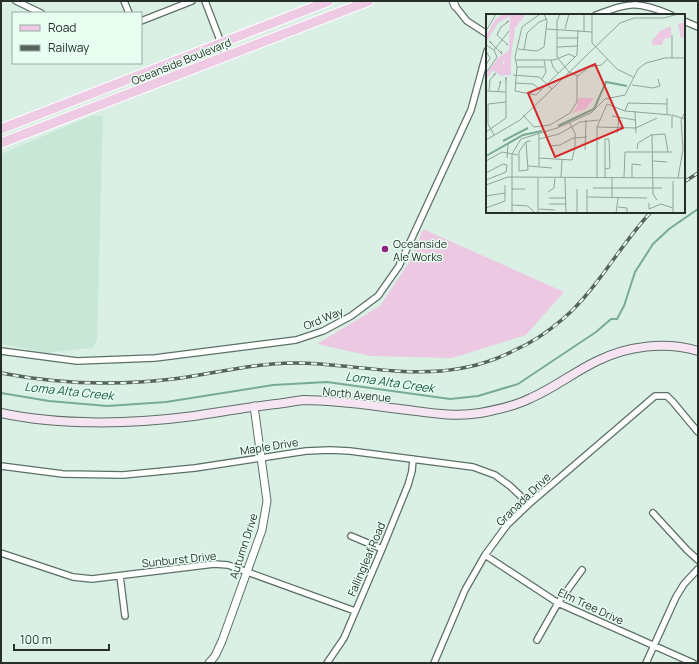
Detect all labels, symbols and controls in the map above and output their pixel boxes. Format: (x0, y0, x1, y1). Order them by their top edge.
legend (12, 12, 142, 64)
inset map (486, 14, 685, 213)
text: Road (48, 19, 76, 36)
street label: Oceanside Boulevard (129, 34, 233, 88)
text: Railway (48, 39, 90, 56)
place label: Oceanside Ale Works (393, 236, 448, 264)
marker: Oceanside Ale Works (380, 244, 390, 254)
street label: Ord Way (301, 303, 345, 333)
water label: Loma Alta Creek (344, 367, 438, 397)
water label: Loma Alta Creek (24, 378, 116, 404)
street label: North Avenue (322, 383, 393, 405)
street label: Maple Drive (239, 434, 300, 458)
street label: Granada Drive (492, 469, 554, 529)
street label: Autumn Drive (225, 511, 261, 581)
street label: Fallingleaf Road (344, 520, 388, 598)
street label: Sunburst Drive (141, 548, 218, 570)
street label: Elm Tree Drive (556, 584, 627, 628)
scale bar (14, 626, 109, 652)
text: 100 m (20, 631, 52, 648)

